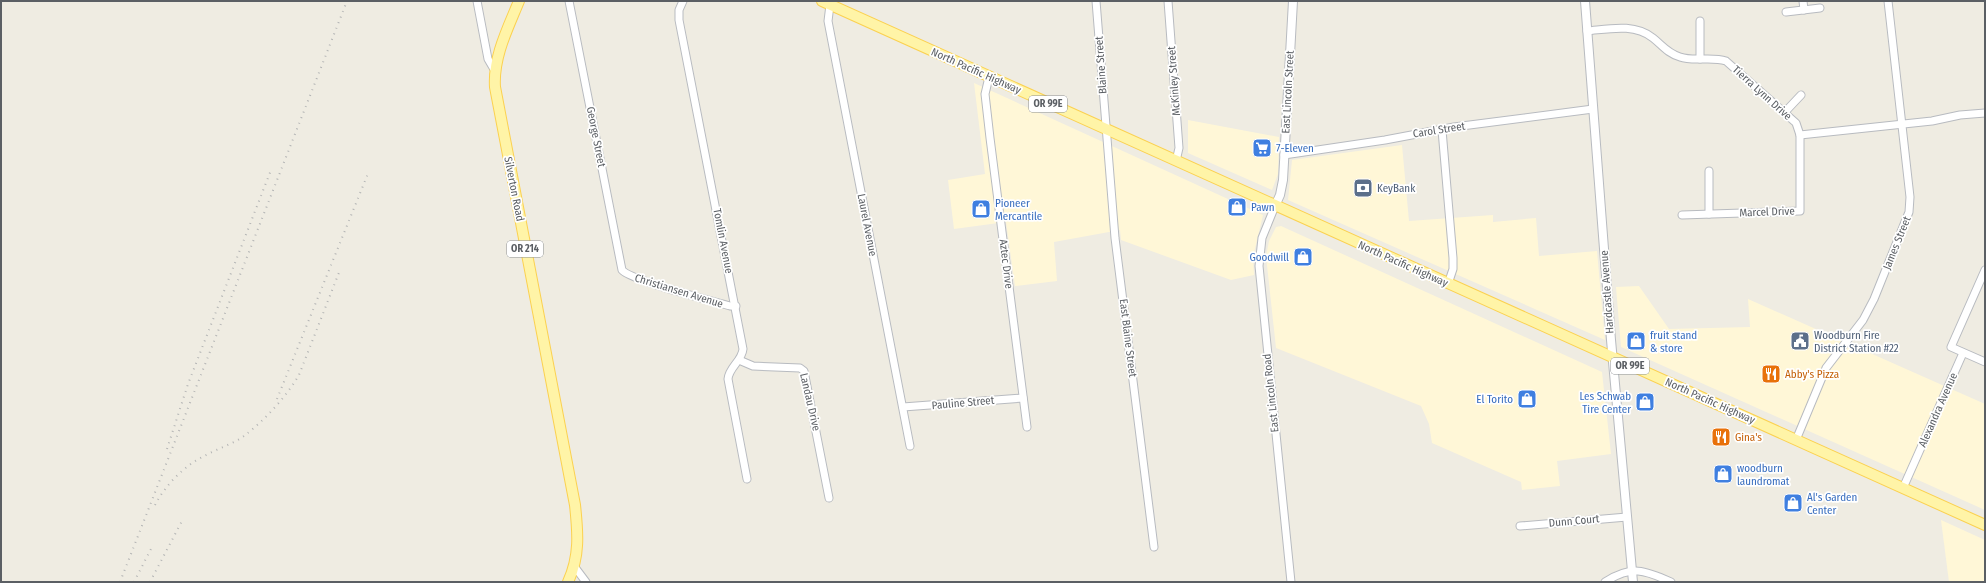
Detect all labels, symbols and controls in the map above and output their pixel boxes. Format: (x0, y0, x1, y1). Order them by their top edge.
street label: Blaine Street (1092, 35, 1110, 94)
street label: North Pacific Highway (929, 45, 1023, 97)
street label: McKinley Street (1165, 45, 1183, 116)
street label: East Lincoln Street (1279, 50, 1297, 134)
street label: Tierra Lynn Drive (1730, 63, 1794, 123)
road number: OR 99E (1029, 96, 1067, 112)
street label: George Street (584, 106, 608, 169)
street label: Carol Street (1412, 119, 1466, 141)
supermarket icon: 7-Eleven (1251, 137, 1273, 159)
place label: 7-Eleven (1276, 142, 1314, 155)
street label: Silverton Road (501, 156, 527, 222)
bank icon: KeyBank (1352, 177, 1374, 199)
place label: KeyBank (1377, 182, 1416, 195)
street label: Laurel Avenue (855, 193, 879, 257)
shop icon: Pawn (1226, 196, 1248, 218)
place label: Pioneer Mercantile (995, 197, 1042, 223)
shop icon: Pioneer Mercantile (970, 198, 992, 220)
place label: Pawn (1251, 201, 1275, 214)
street label: Marcel Drive (1739, 205, 1795, 219)
street label: Tomlin Avenue (710, 207, 736, 275)
street label: James Street (1880, 214, 1914, 272)
street label: North Pacific Highway (1356, 238, 1450, 290)
street label: Aztec Drive (997, 239, 1015, 289)
road number: OR 214 (507, 241, 543, 257)
shop icon: Goodwill (1292, 246, 1314, 268)
street label: Hardcastle Avenue (1598, 250, 1616, 334)
place label: Goodwill (1249, 251, 1289, 264)
street label: Christiansen Avenue (633, 271, 725, 311)
street label: East Blaine Street (1117, 298, 1139, 378)
place label: fruit stand & store (1650, 329, 1697, 355)
place label: Woodburn Fire District Station #22 (1814, 329, 1899, 355)
shop icon: fruit stand & store (1625, 330, 1647, 352)
public building icon: Woodburn Fire District Station #22 (1789, 330, 1811, 352)
street label: East Lincoln Road (1260, 353, 1282, 433)
road number: OR 99E (1611, 358, 1649, 374)
restaurant icon: Abby's Pizza (1760, 363, 1782, 385)
place label: Abby's Pizza (1785, 368, 1839, 381)
street label: Alexandra Avenue (1916, 371, 1960, 449)
street label: Landau Drive (797, 372, 823, 432)
street label: North Pacific Highway (1663, 375, 1757, 427)
shop icon: El Torito (1516, 388, 1538, 410)
place label: Les Schwab Tire Center (1579, 390, 1631, 416)
shop icon: Les Schwab Tire Center (1634, 391, 1656, 413)
place label: El Torito (1476, 393, 1513, 406)
street label: Pauline Street (931, 394, 995, 412)
restaurant icon: Gina's (1710, 426, 1732, 448)
place label: Gina's (1735, 431, 1762, 444)
place label: woodburn laundromat (1737, 462, 1790, 488)
shop icon: woodburn laundromat (1712, 463, 1734, 485)
place label: Al's Garden Center (1807, 491, 1857, 517)
shop icon: Al's Garden Center (1782, 492, 1804, 514)
street label: Dunn Court (1548, 512, 1600, 530)

